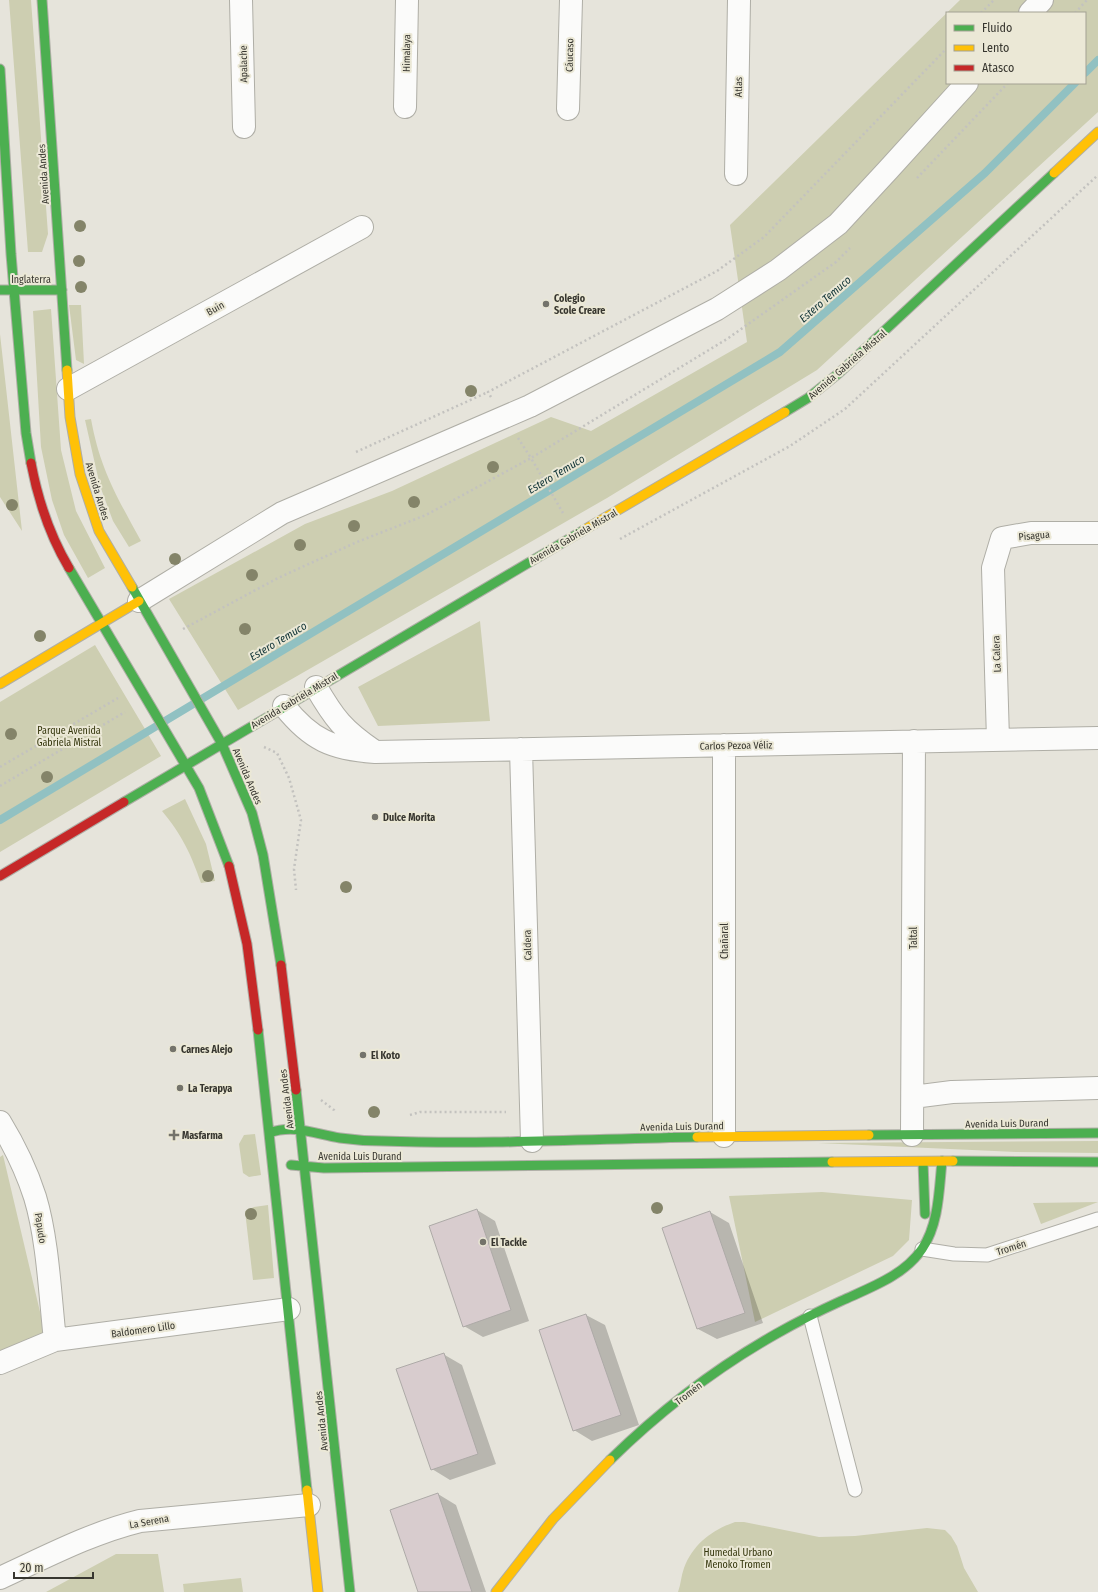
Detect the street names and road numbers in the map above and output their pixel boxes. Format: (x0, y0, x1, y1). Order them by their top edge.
street label: Himalaya (401, 34, 413, 72)
street label: Cáucaso (564, 38, 576, 72)
street label: Apalache (238, 45, 250, 83)
street label: Atlas (733, 77, 745, 97)
street label: Avenida Andes (36, 144, 52, 204)
street label: Inglaterra (11, 274, 51, 286)
street label: Buin (204, 299, 226, 319)
street label: Avenida Gabriela Mistral (806, 327, 889, 402)
street label: Avenida Andes (83, 461, 112, 522)
street label: Avenida Gabriela Mistral (527, 507, 620, 567)
street label: Pisagua (1018, 529, 1050, 543)
street label: La Calera (990, 635, 1004, 673)
street label: Avenida Gabriela Mistral (249, 670, 341, 732)
street label: Carlos Pezoa Véliz (699, 739, 773, 753)
street label: Avenida Andes (230, 746, 264, 806)
street label: Chañaral (719, 923, 731, 959)
street label: Taltal (908, 927, 920, 949)
street label: Caldera (521, 929, 535, 961)
street label: Avenida Andes (277, 1068, 297, 1129)
street label: Avenida Luis Durand (965, 1117, 1049, 1131)
street label: Avenida Luis Durand (640, 1120, 724, 1134)
street label: Avenida Luis Durand (318, 1151, 402, 1163)
street label: Papudo (32, 1212, 48, 1244)
street label: Tromén (995, 1238, 1028, 1258)
street label: Baldomero Lillo (110, 1320, 176, 1340)
street label: Tromén (673, 1380, 704, 1408)
street label: Avenida Andes (313, 1390, 331, 1451)
street label: La Serena (129, 1513, 170, 1531)

